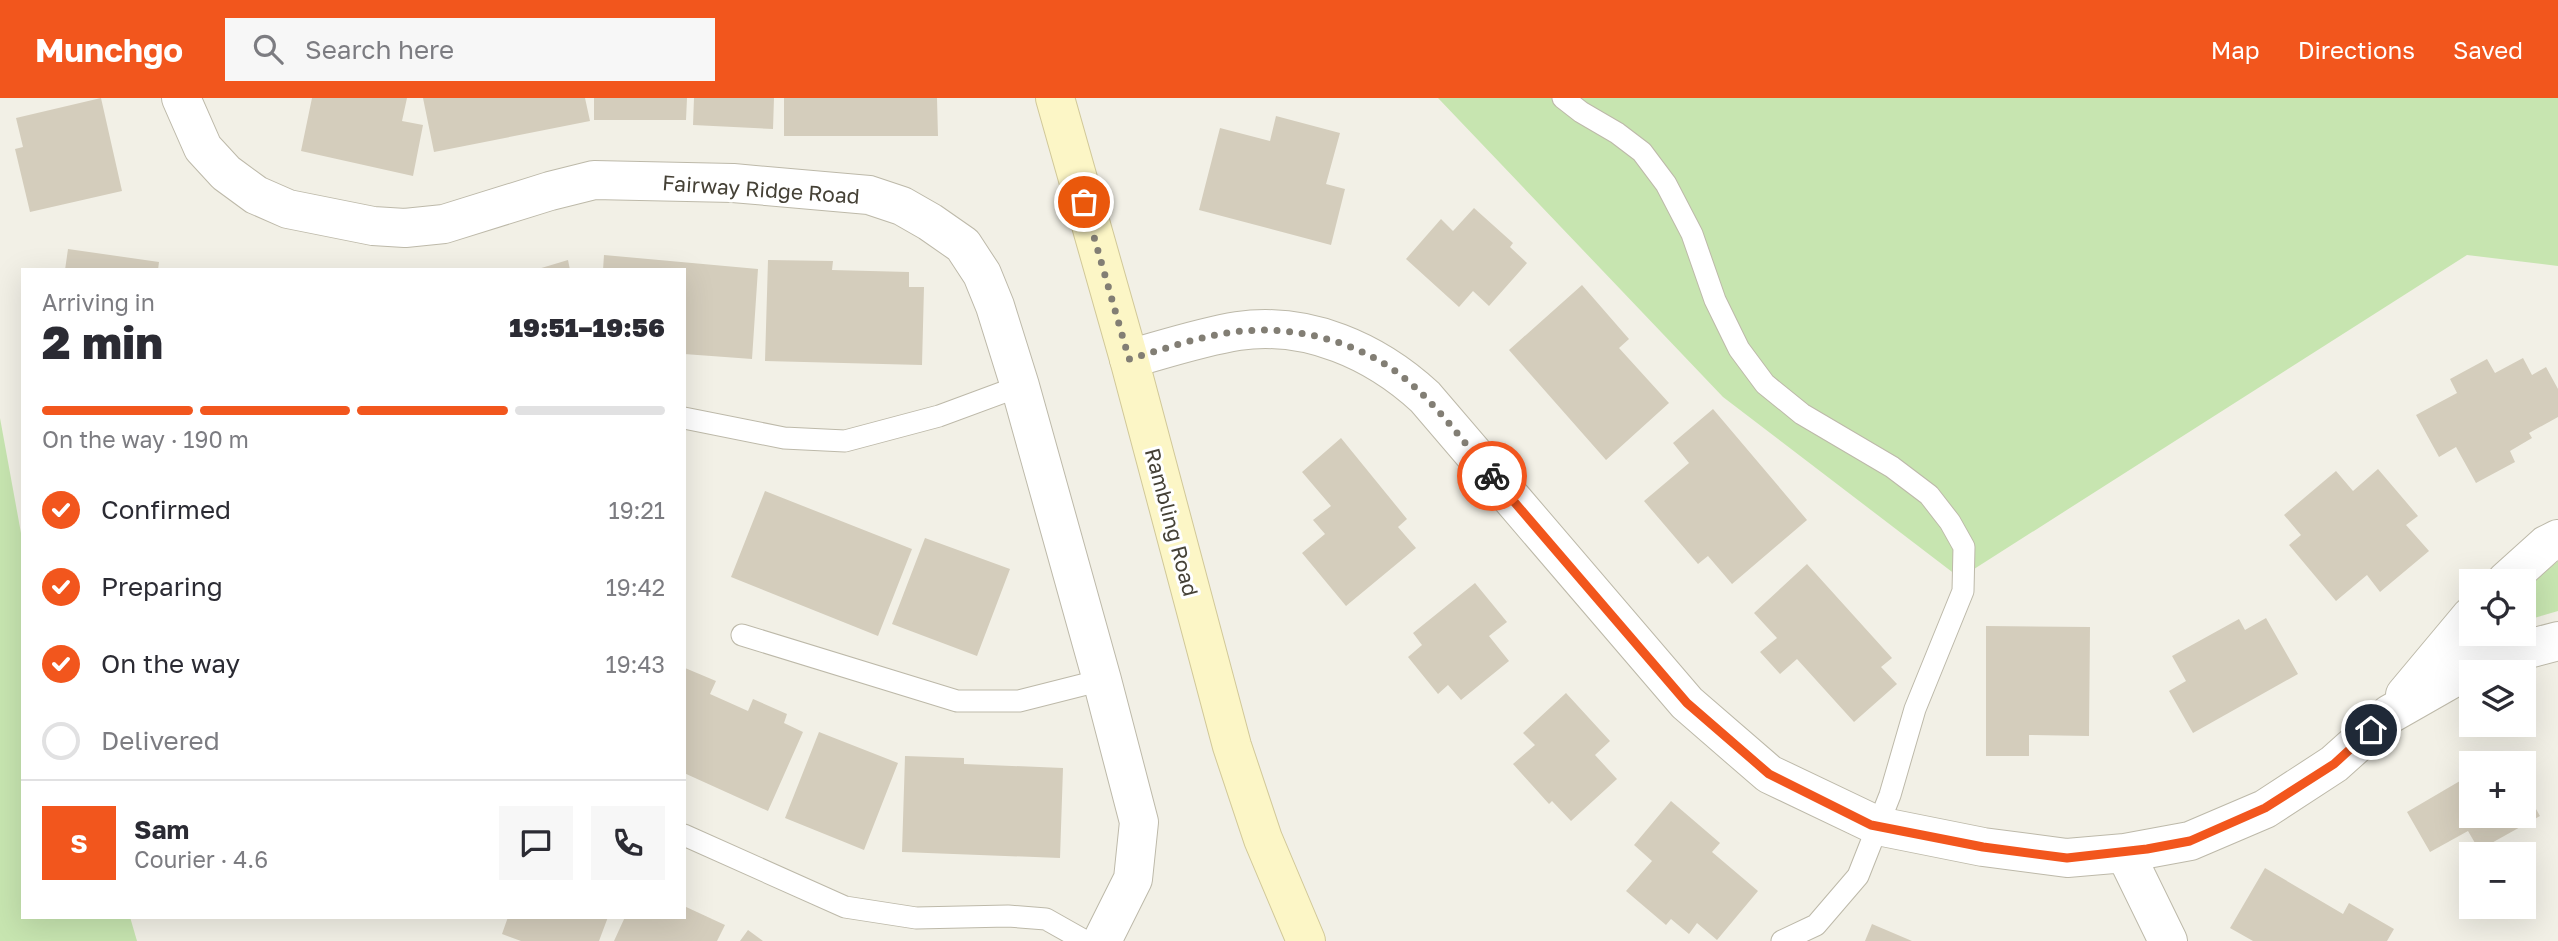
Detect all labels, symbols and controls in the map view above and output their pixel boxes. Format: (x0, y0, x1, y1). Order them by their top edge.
search box (225, 18, 715, 81)
text: Munchgo (35, 30, 183, 69)
icon: search (249, 30, 287, 68)
text: Search here (305, 34, 454, 65)
text: Map (2211, 35, 2260, 64)
text: Directions (2298, 35, 2415, 64)
text: Saved (2453, 35, 2523, 64)
street label: Fairway Ridge Road (661, 169, 861, 209)
pin (1054, 172, 1114, 232)
icon: bag (1065, 183, 1103, 221)
text: Arriving in (42, 288, 155, 316)
text: 19:51–19:56 (509, 312, 665, 343)
text: 2 min (42, 314, 163, 369)
text: On the way · 190 m (42, 425, 249, 453)
courier (1457, 441, 1527, 511)
street label: Rambling Road (1140, 445, 1204, 599)
icon: bike (1473, 457, 1511, 495)
icon: check (42, 491, 80, 529)
text: Confirmed (101, 494, 231, 525)
text: 19:21 (609, 496, 665, 524)
icon: check (42, 568, 80, 606)
map controls (2459, 569, 2536, 919)
button: locate (2459, 569, 2536, 646)
text: Preparing (101, 571, 223, 602)
text: 19:42 (606, 573, 665, 601)
icon: check (42, 645, 80, 683)
text: On the way (101, 648, 240, 679)
text: 19:43 (606, 650, 665, 678)
button: layers (2459, 660, 2536, 737)
pin (2341, 700, 2401, 760)
icon: home (2352, 711, 2390, 749)
text: Delivered (101, 725, 220, 756)
button: + (2459, 751, 2536, 828)
button: chat (499, 806, 573, 880)
button: phone (591, 806, 665, 880)
text: Sam (134, 814, 189, 845)
text: S (70, 828, 88, 859)
button: − (2459, 842, 2536, 919)
text: Courier · 4.6 (134, 845, 268, 873)

